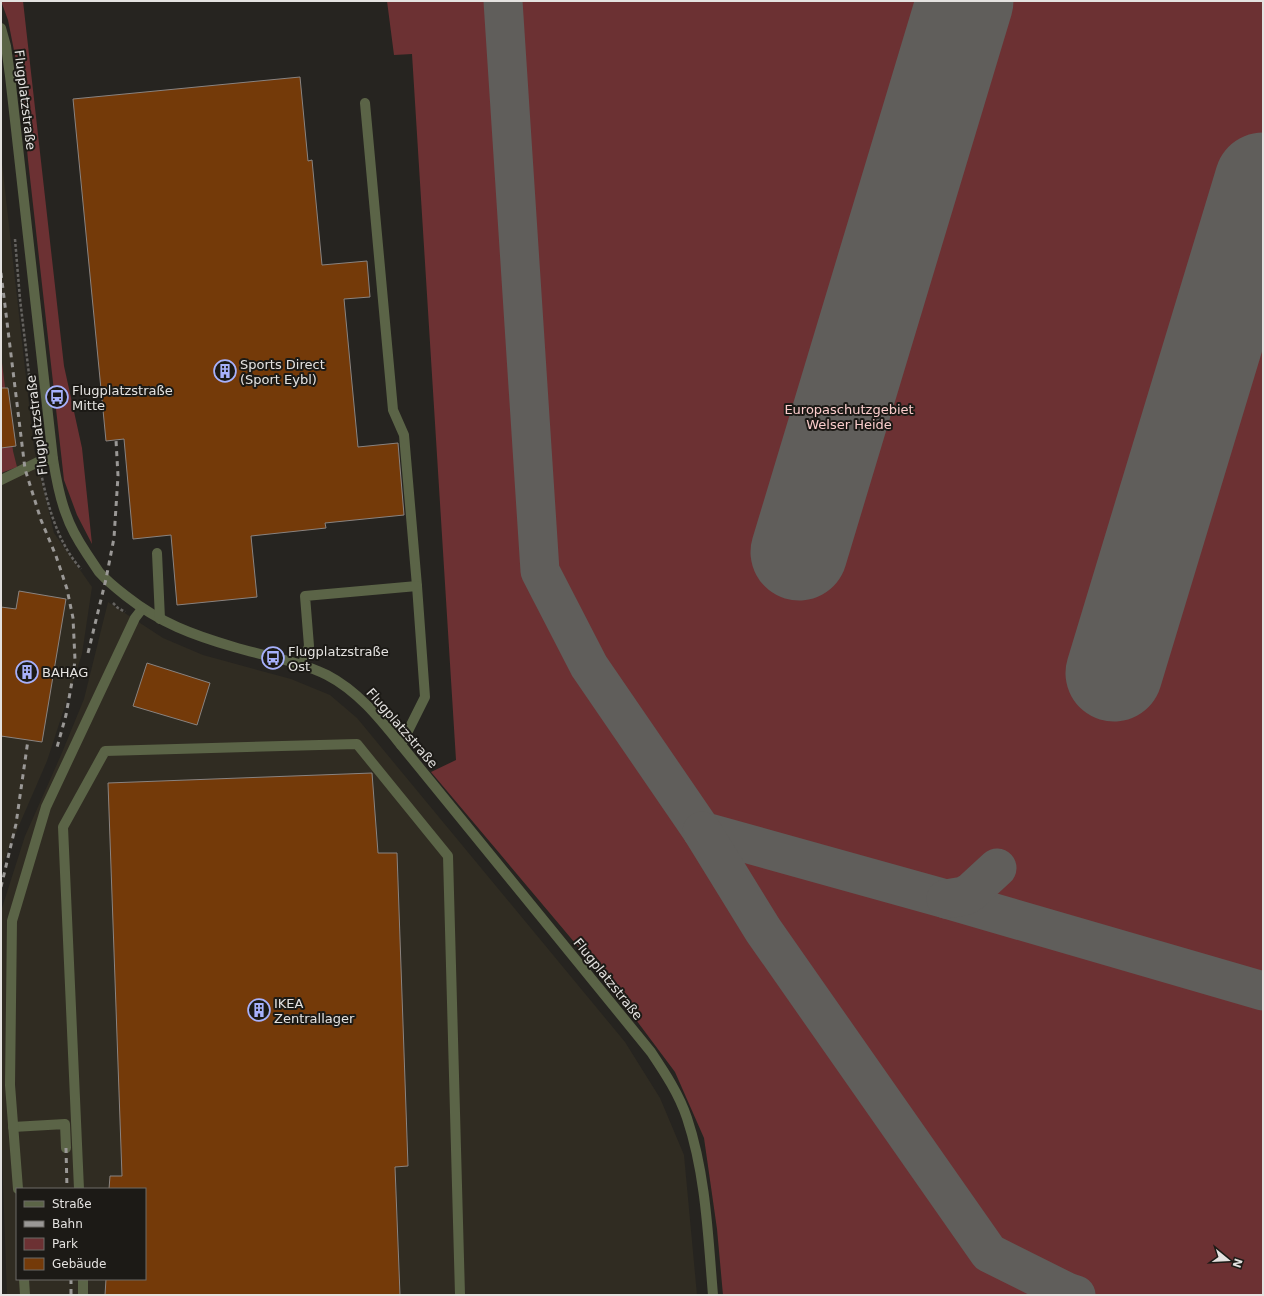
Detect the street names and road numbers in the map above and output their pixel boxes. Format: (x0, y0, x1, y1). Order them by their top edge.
street label: Flugplatzstraße (11, 49, 39, 151)
street label: Flugplatzstraße (23, 374, 51, 476)
street label: Flugplatzstraße (363, 685, 441, 771)
street label: Flugplatzstraße (570, 935, 646, 1023)

